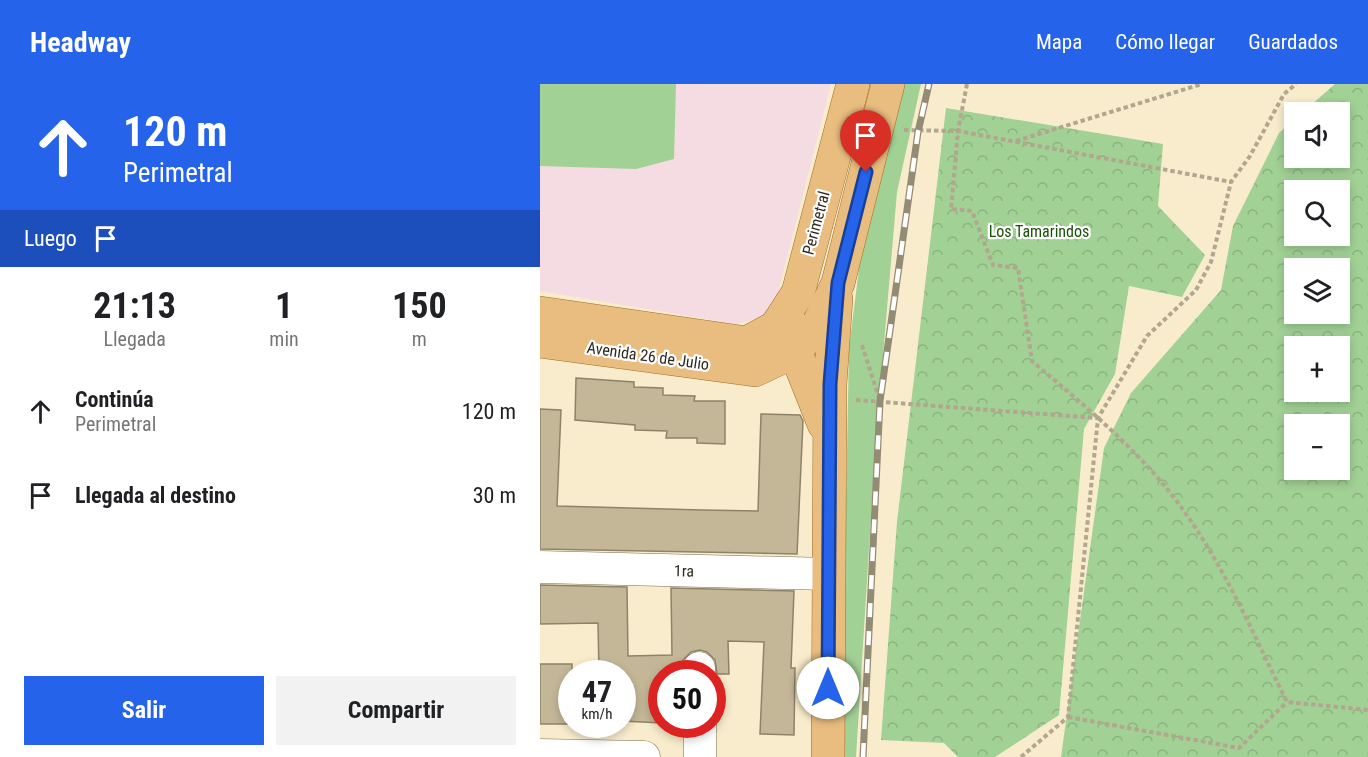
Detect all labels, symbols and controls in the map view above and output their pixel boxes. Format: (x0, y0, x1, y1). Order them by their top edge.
text: Headway (30, 26, 131, 59)
text: Mapa (1036, 30, 1082, 54)
text: Cómo llegar (1115, 30, 1215, 54)
text: Guardados (1248, 30, 1338, 54)
map controls (1284, 102, 1350, 480)
button: sound (1284, 102, 1350, 168)
text: 120 m (123, 107, 228, 156)
icon: ahead (24, 108, 102, 186)
pin (840, 110, 891, 172)
icon: arrive (849, 119, 882, 152)
text: Perimetral (123, 157, 233, 189)
button: search (1284, 180, 1350, 246)
street label: Perimetral (798, 189, 834, 257)
icon: arrive (89, 222, 122, 255)
park label: Los Tamarindos (989, 222, 1089, 241)
text: Luego (24, 226, 77, 251)
button: layers (1284, 258, 1350, 324)
text: 21:13 (93, 285, 176, 327)
text: 1 (275, 285, 293, 327)
text: 150 (392, 285, 447, 327)
text: Llegada (103, 327, 166, 351)
text: min (269, 327, 299, 351)
text: m (412, 327, 427, 351)
button: + (1284, 336, 1350, 402)
street label: Avenida 26 de Julio (586, 338, 710, 374)
text: Continúa (75, 387, 154, 412)
icon: ahead (24, 395, 57, 428)
text: 120 m (462, 399, 516, 424)
text: Perimetral (75, 412, 156, 436)
button: − (1284, 414, 1350, 480)
icon: arrive (24, 479, 57, 512)
text: Llegada al destino (75, 483, 236, 508)
text: 30 m (473, 483, 516, 508)
street label: 1ra (674, 561, 694, 581)
position arrow (796, 656, 860, 720)
speed limit sign: 50 (648, 660, 726, 738)
text: 47 (582, 674, 612, 709)
button: Salir (24, 676, 264, 745)
button: Compartir (276, 676, 516, 745)
text: km/h (582, 705, 612, 723)

